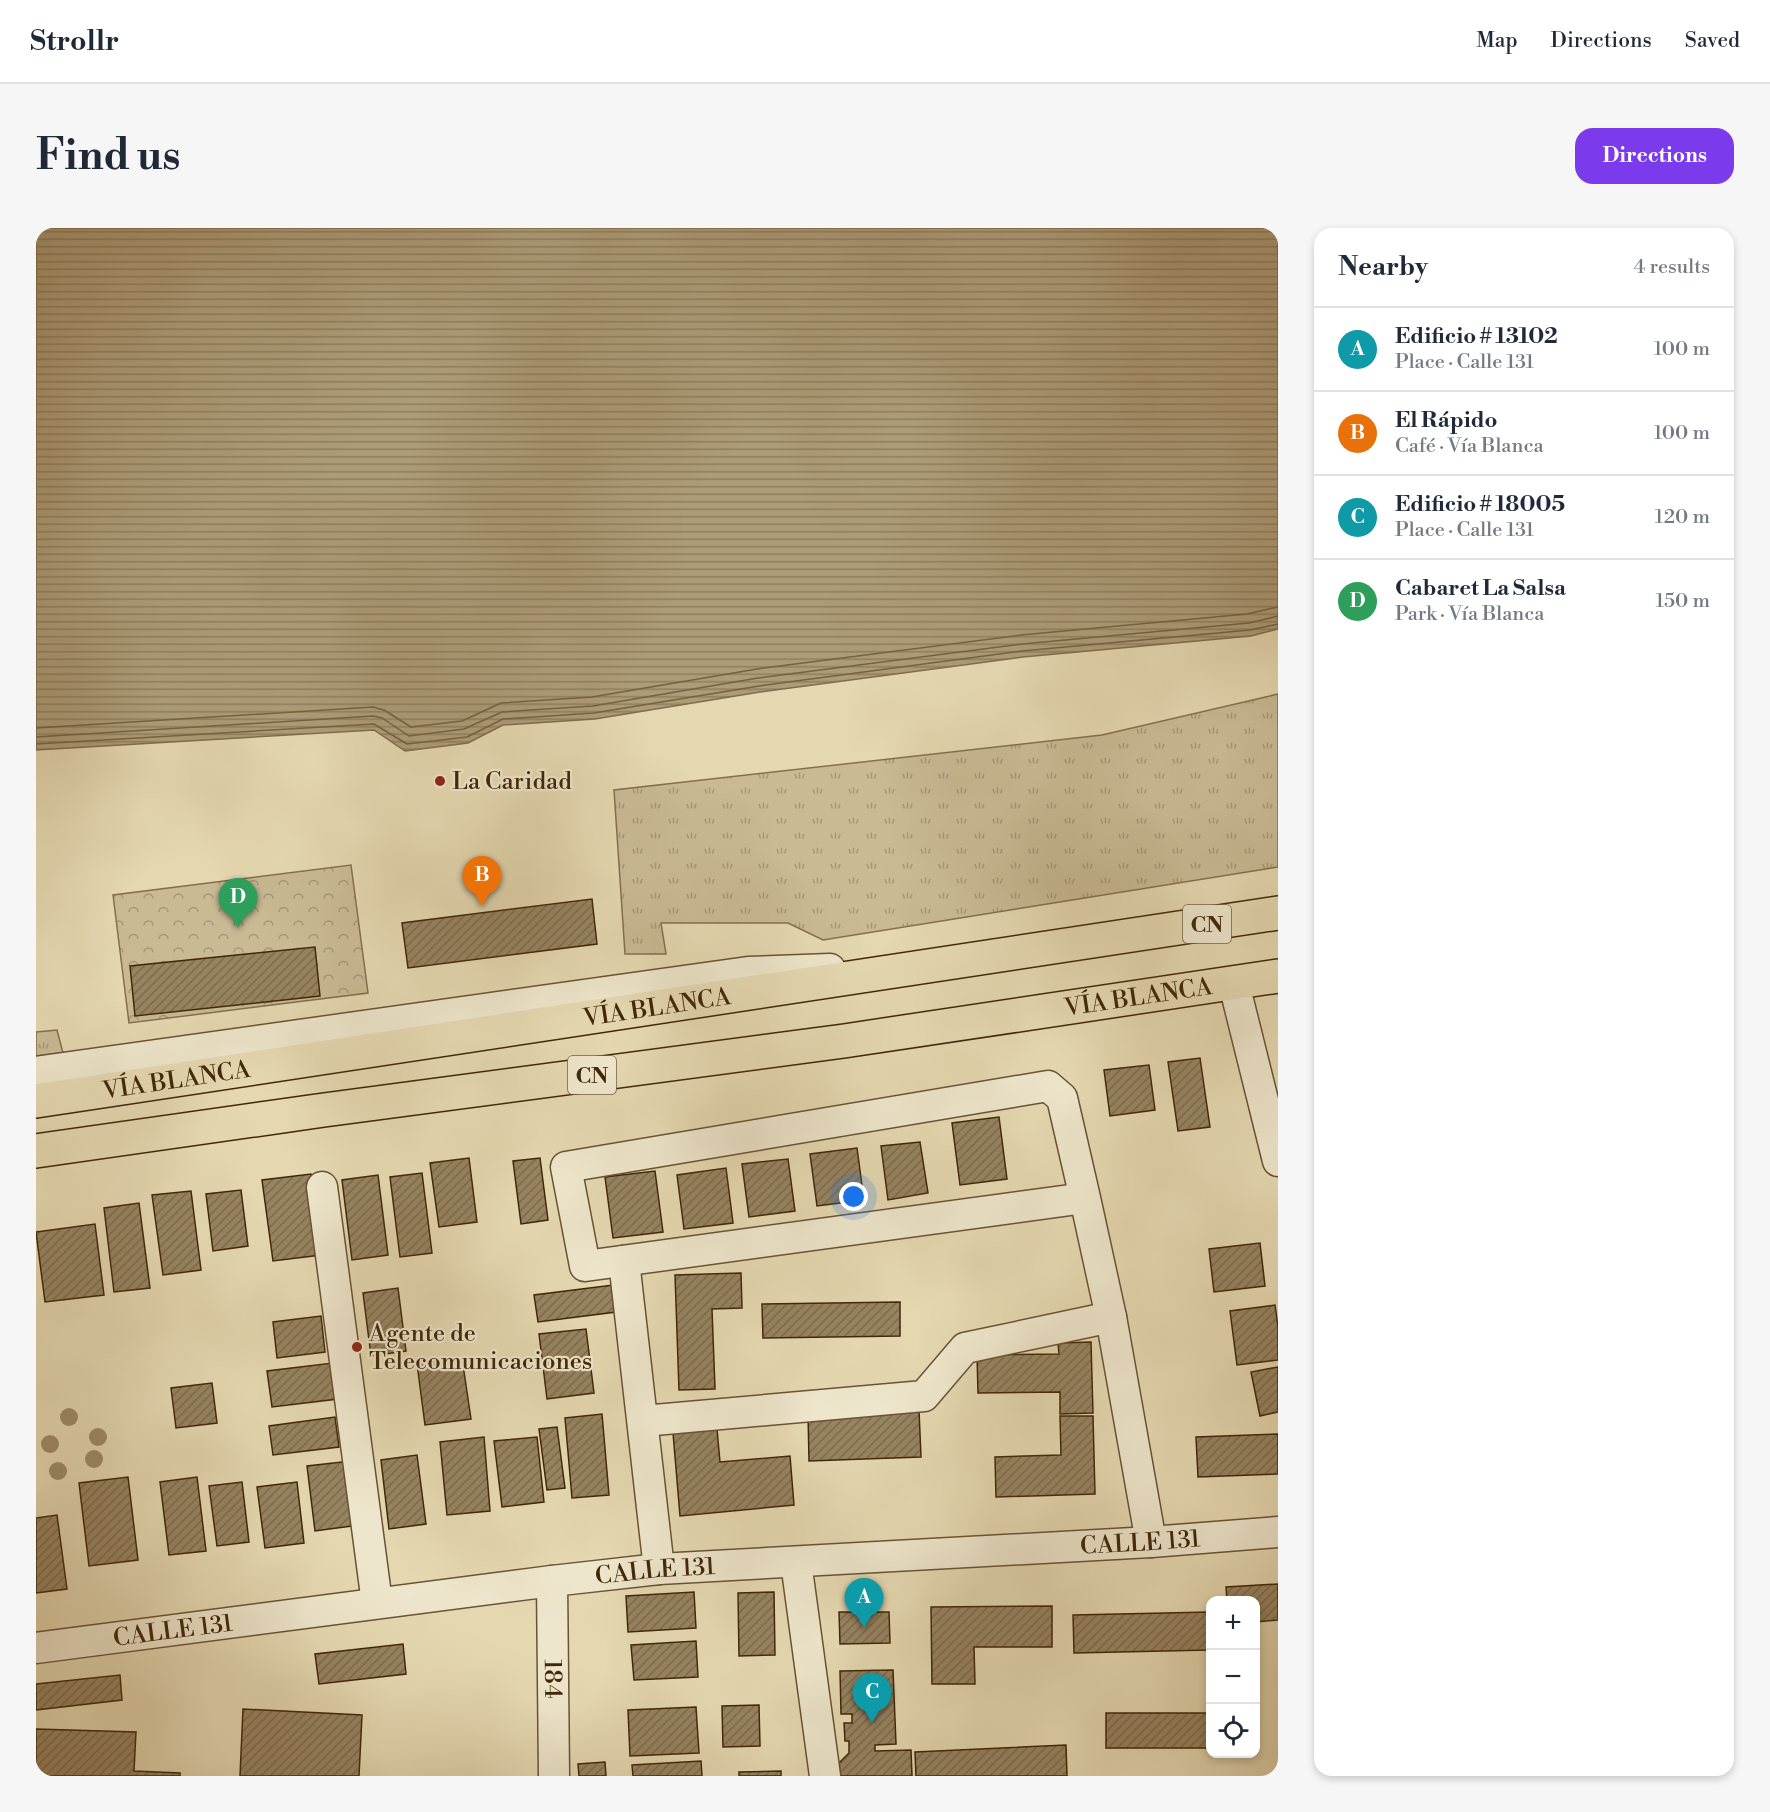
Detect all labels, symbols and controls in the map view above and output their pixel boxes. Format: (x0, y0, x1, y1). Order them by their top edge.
text: Strollr (30, 24, 119, 59)
text: Map (1476, 28, 1518, 54)
text: Directions (1551, 28, 1652, 54)
text: Saved (1685, 28, 1740, 54)
button: Directions (1575, 128, 1734, 184)
text: Find us (36, 130, 180, 183)
text: Nearby (1338, 251, 1428, 283)
text: 4 results (1633, 255, 1710, 280)
text: Edificio # 13102 (1395, 323, 1558, 350)
text: A (1350, 337, 1365, 362)
text: 100 m (1654, 337, 1710, 362)
text: Place · Calle 131 (1395, 350, 1534, 375)
text: El Rápido (1395, 407, 1498, 434)
text: B (1350, 421, 1365, 446)
text: 100 m (1654, 421, 1710, 446)
text: Café · Vía Blanca (1395, 434, 1544, 459)
text: Edificio # 18005 (1395, 491, 1565, 518)
text: C (1350, 505, 1365, 530)
text: 120 m (1655, 505, 1710, 530)
text: Place · Calle 131 (1395, 518, 1534, 543)
text: Cabaret La Salsa (1395, 575, 1566, 602)
text: D (1350, 589, 1365, 614)
text: 150 m (1655, 589, 1710, 614)
text: Park · Vía Blanca (1395, 602, 1544, 627)
place label: La Caridad (452, 767, 572, 797)
marker: La Caridad (433, 774, 447, 788)
pin: B (462, 856, 502, 906)
pin: D (218, 878, 258, 928)
road number: CN (1183, 905, 1231, 943)
street label: VÍA BLANCA (1062, 972, 1215, 1024)
street label: VÍA BLANCA (580, 982, 733, 1034)
street label: VÍA BLANCA (100, 1055, 253, 1107)
road number: CN (568, 1056, 616, 1094)
your location (839, 1182, 868, 1211)
place label: Agente de Telecomunicaciones (368, 1319, 592, 1377)
marker: Agente de Telecomunicaciones (350, 1340, 364, 1354)
street label: CALLE 131 (1079, 1524, 1202, 1562)
street label: CALLE 131 (594, 1552, 717, 1592)
pin: A (844, 1578, 884, 1628)
map controls (1206, 1596, 1260, 1758)
button: + (1206, 1596, 1260, 1650)
street label: CALLE 131 (111, 1609, 235, 1654)
button: − (1206, 1650, 1260, 1704)
street label: 184 (537, 1659, 567, 1699)
pin: C (852, 1674, 892, 1723)
button: locate (1206, 1704, 1260, 1758)

